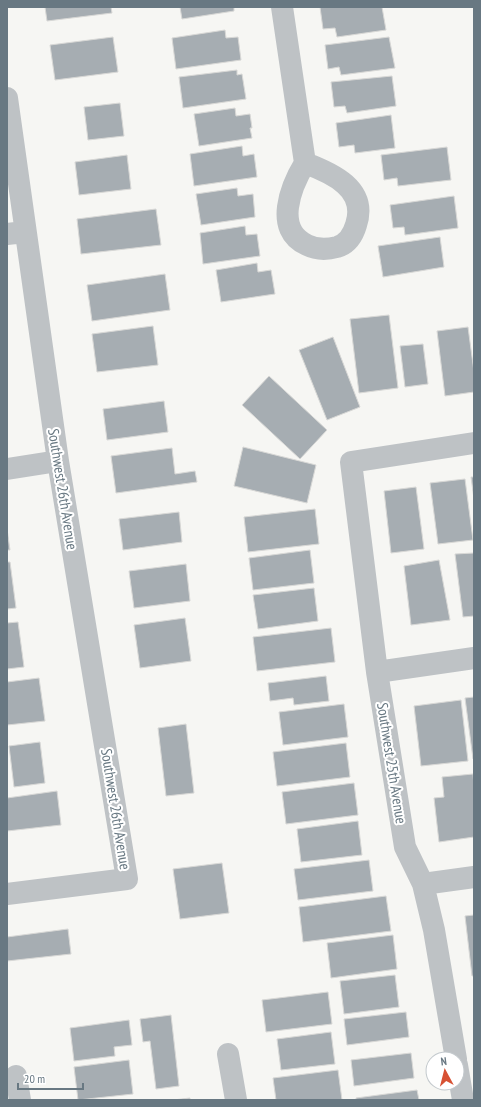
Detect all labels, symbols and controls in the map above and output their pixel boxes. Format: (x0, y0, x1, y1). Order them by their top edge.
street label: Southwest 26th Avenue (44, 427, 82, 551)
street label: Southwest 25th Avenue (373, 701, 411, 825)
street label: Southwest 26th Avenue (97, 747, 135, 871)
north arrow (425, 1051, 465, 1091)
text: N (440, 1054, 448, 1068)
scale bar (18, 1065, 83, 1091)
text: 20 m (24, 1071, 45, 1086)

